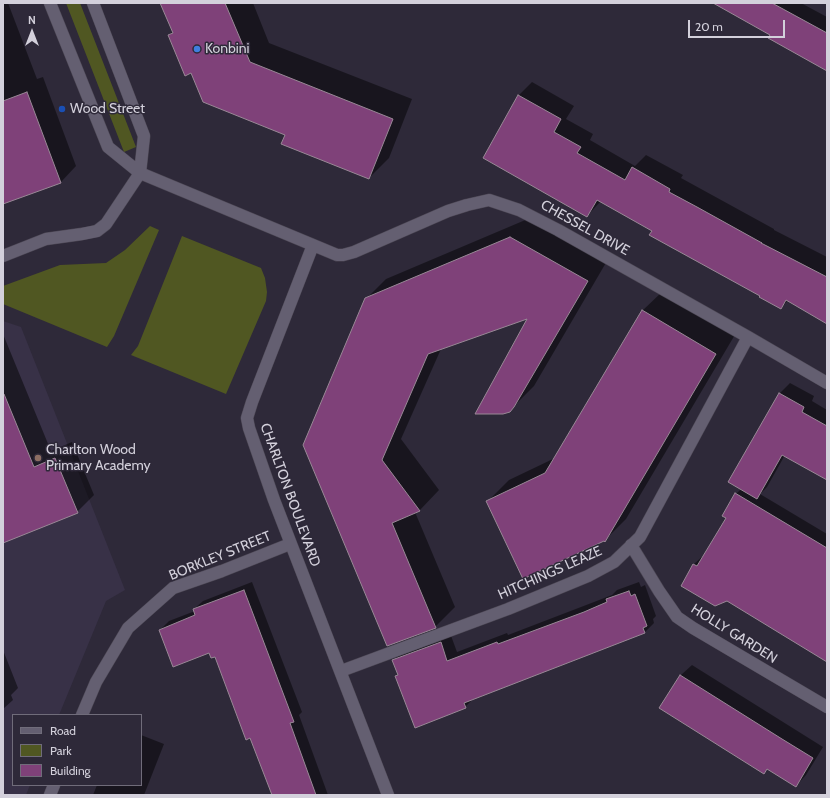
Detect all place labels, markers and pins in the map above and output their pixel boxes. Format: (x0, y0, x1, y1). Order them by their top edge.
place label: Konbini (205, 41, 250, 57)
marker: Konbini (192, 44, 202, 54)
place label: Wood Street (70, 101, 145, 117)
marker: Wood Street (57, 104, 67, 114)
place label: Charlton Wood Primary Academy (46, 442, 151, 474)
marker: Charlton Wood Primary Academy (33, 453, 43, 463)

